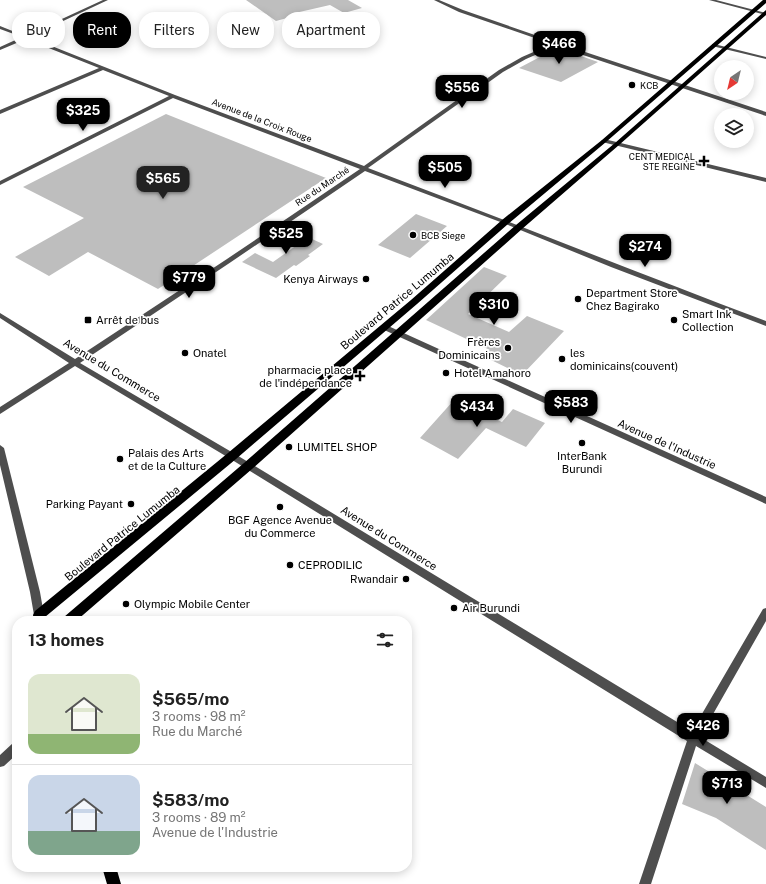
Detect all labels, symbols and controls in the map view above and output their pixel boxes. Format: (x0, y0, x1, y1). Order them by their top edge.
chip: Buy (12, 12, 65, 48)
chip: Rent (73, 12, 131, 48)
chip: Filters (139, 12, 209, 48)
chip: New (217, 12, 274, 48)
chip: Apartment (282, 12, 380, 48)
pin: $466 (535, 31, 583, 65)
text: $466 (542, 36, 576, 51)
north arrow (714, 60, 754, 100)
map controls (714, 60, 754, 148)
pin: $556 (438, 75, 486, 109)
text: $556 (445, 80, 479, 95)
marker: KCB (627, 80, 637, 90)
place label: KCB (640, 80, 658, 91)
street label: Avenue de la Croix Rouge (210, 96, 314, 144)
pin: $325 (59, 98, 107, 132)
text: $325 (66, 103, 100, 118)
button: layers (714, 108, 754, 148)
place label: CENT MEDICAL STE REGINE (629, 151, 695, 172)
pin: $505 (421, 155, 469, 189)
marker: CENT MEDICAL STE REGINE (698, 155, 710, 167)
text: $505 (428, 160, 462, 175)
street label: Rue du Marché (293, 164, 351, 208)
pin: $565 (139, 166, 187, 200)
text: $565 (146, 171, 180, 186)
pin: $525 (262, 221, 310, 255)
text: $525 (269, 226, 303, 241)
marker: BCB Siege (408, 230, 418, 240)
place label: BCB Siege (421, 230, 465, 241)
pin: $274 (621, 234, 669, 268)
text: $274 (628, 239, 662, 254)
street label: Boulevard Patrice Lumumba (338, 250, 456, 352)
pin: $779 (165, 265, 213, 299)
text: $779 (172, 270, 206, 285)
place label: Kenya Airways (283, 273, 358, 285)
marker: Kenya Airways (361, 274, 371, 284)
place label: Department Store Chez Bagirako (586, 287, 678, 312)
pin: $310 (470, 292, 518, 326)
marker: Department Store Chez Bagirako (573, 294, 583, 304)
text: $310 (478, 297, 510, 312)
place label: Smart Ink Collection (682, 308, 734, 333)
place label: Arrêt de bus (96, 314, 159, 326)
marker: Arrêt de bus (83, 315, 93, 325)
marker: Smart Ink Collection (669, 315, 679, 325)
street label: Avenue du Commerce (61, 336, 163, 404)
place label: Frères Dominicains (438, 336, 500, 361)
marker: Frères Dominicains (503, 343, 513, 353)
place label: Onatel (193, 347, 227, 359)
place label: les dominicains(couvent) (570, 347, 678, 372)
marker: Onatel (180, 348, 190, 358)
marker: les dominicains(couvent) (557, 354, 567, 364)
place label: pharmacie place de l'indépendance (259, 364, 352, 389)
place label: Hotel Amahoro (454, 367, 531, 379)
marker: Hotel Amahoro (441, 368, 451, 378)
marker: pharmacie place de l'indépendance (355, 371, 365, 381)
pin: $583 (547, 390, 595, 424)
pin: $434 (453, 394, 501, 428)
text: $583 (554, 395, 588, 410)
text: $434 (460, 399, 494, 414)
street label: Avenue de l'Industrie (616, 417, 718, 471)
marker: InterBank Burundi (577, 438, 587, 448)
place label: LUMITEL SHOP (297, 441, 377, 453)
marker: LUMITEL SHOP (284, 442, 294, 452)
place label: Palais des Arts et de la Culture (128, 447, 206, 472)
place label: InterBank Burundi (557, 450, 607, 475)
marker: Palais des Arts et de la Culture (115, 454, 125, 464)
street label: Boulevard Patrice Lumumba (62, 483, 182, 583)
place label: Parking Payant (46, 498, 123, 510)
marker: Parking Payant (126, 499, 136, 509)
marker: BGF Agence Avenue du Commerce (275, 502, 285, 512)
street label: Avenue du Commerce (339, 503, 439, 573)
place label: BGF Agence Avenue du Commerce (228, 514, 332, 539)
place label: CEPRODILIC (298, 559, 363, 571)
marker: CEPRODILIC (285, 560, 295, 570)
place label: Rwandair (350, 573, 398, 585)
marker: Rwandair (401, 574, 411, 584)
place label: Olympic Mobile Center (134, 598, 250, 610)
marker: Olympic Mobile Center (121, 599, 131, 609)
place label: Air Burundi (462, 602, 520, 614)
marker: Air Burundi (449, 603, 459, 613)
icon: filters (374, 629, 396, 651)
text: 13 homes (28, 630, 104, 650)
text: $565/mo (152, 689, 229, 709)
icon: home (60, 690, 108, 738)
text: 3 rooms · 98 m² (152, 709, 246, 724)
pin: $426 (679, 713, 727, 747)
text: $426 (686, 718, 720, 733)
text: Rue du Marché (152, 724, 242, 739)
pin: $713 (703, 771, 751, 805)
text: $713 (711, 776, 743, 791)
text: $583/mo (152, 790, 229, 810)
icon: home (60, 791, 108, 839)
text: 3 rooms · 89 m² (152, 810, 246, 825)
text: Avenue de l'Industrie (152, 825, 278, 840)

